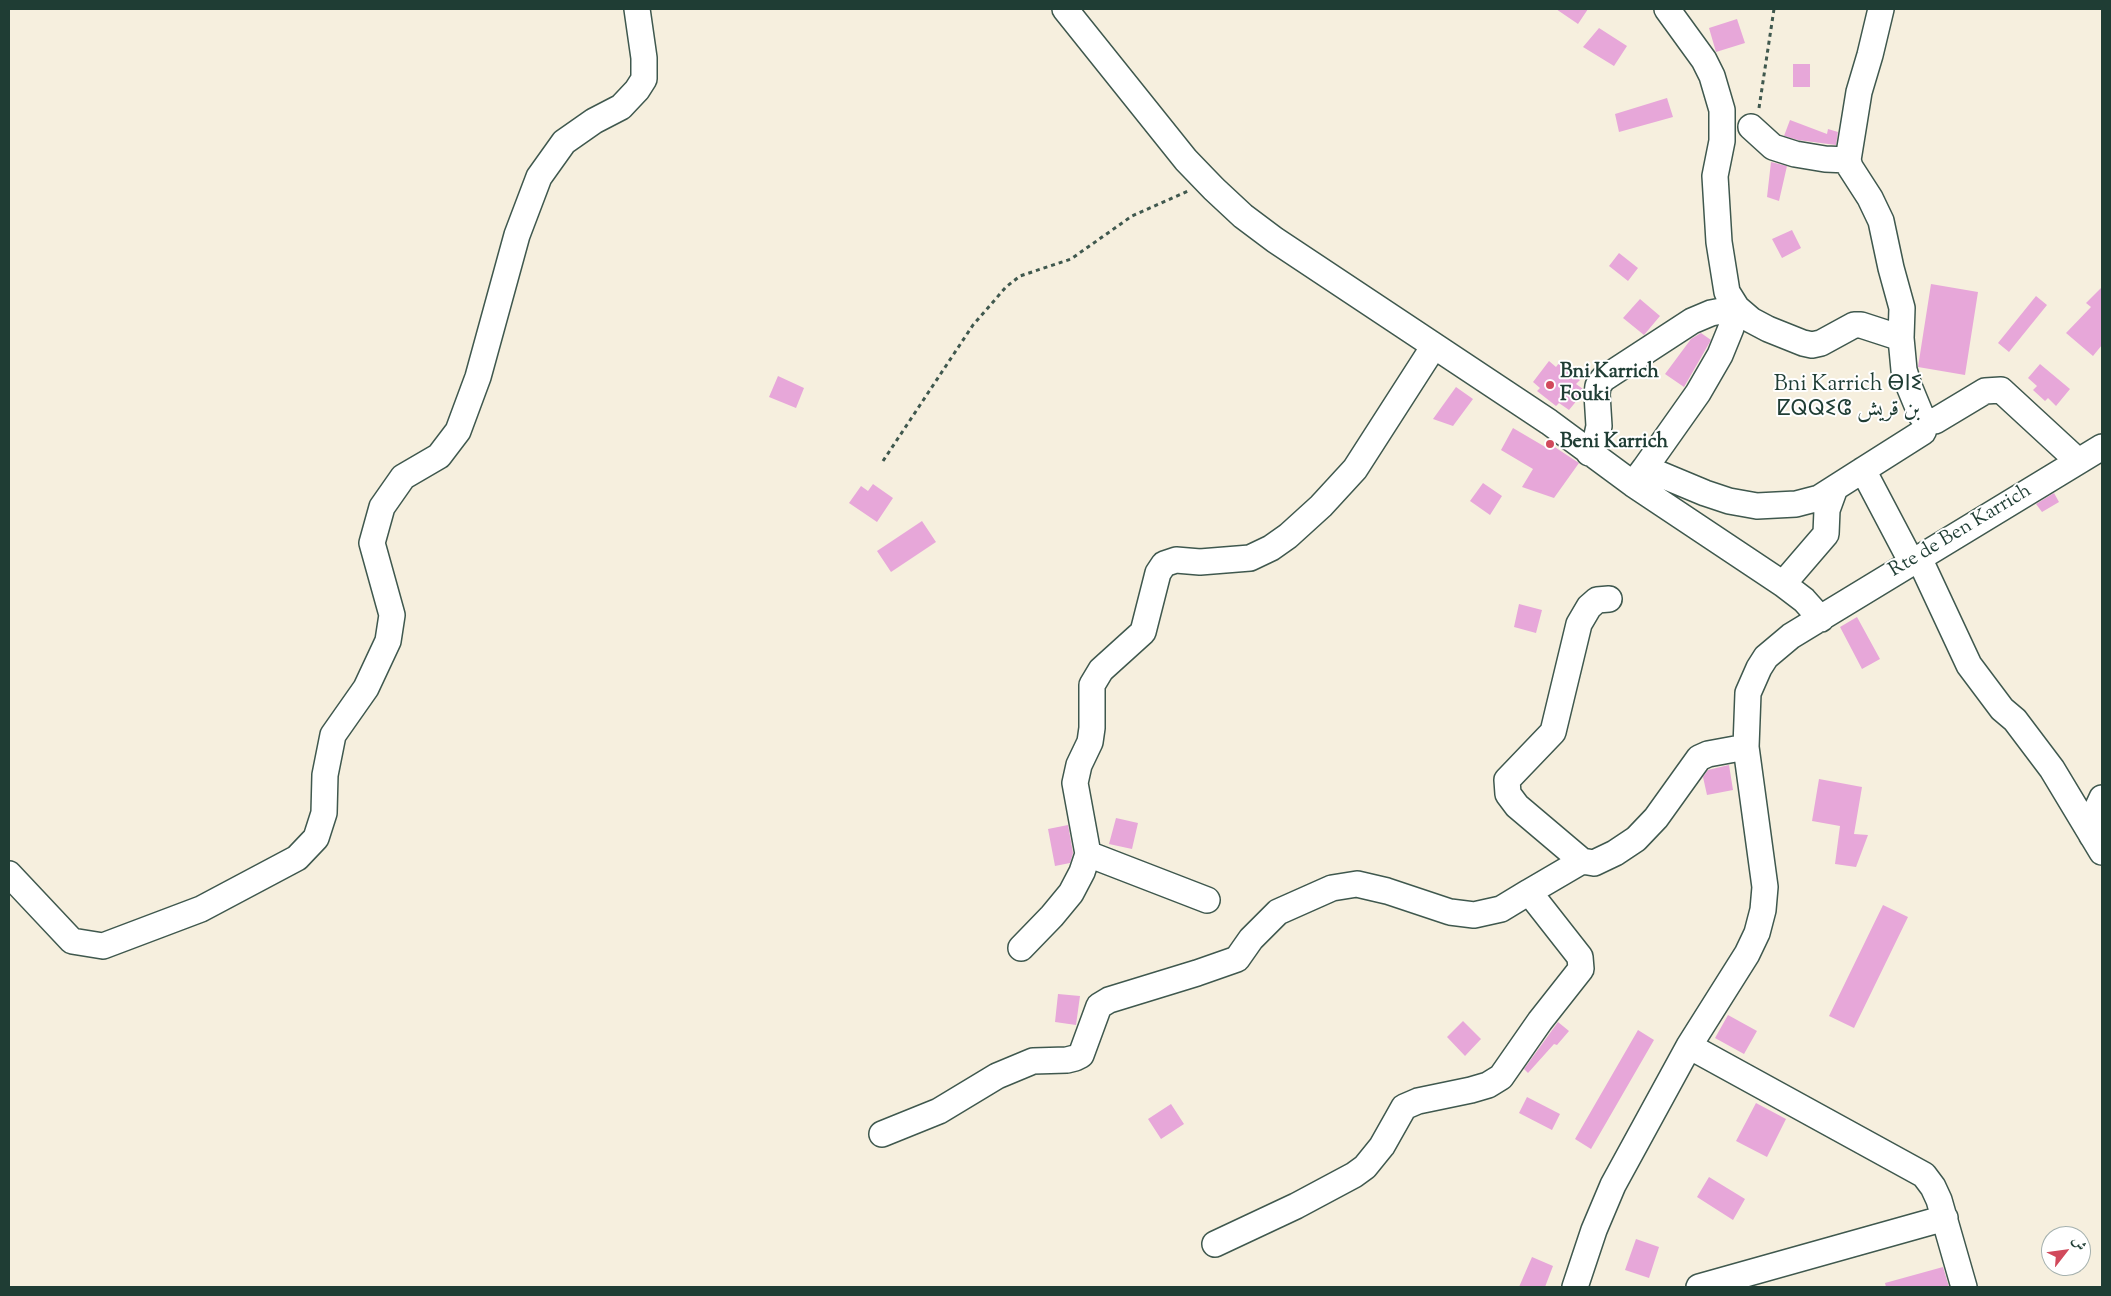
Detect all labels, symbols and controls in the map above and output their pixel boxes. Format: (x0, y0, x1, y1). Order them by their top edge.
place label: Bni Karrich Fouki (1560, 362, 1659, 409)
district label: Bni Karrich ⴱⵏⵉ ⵇⵕⵕⵉⵛ بن قريش (1774, 373, 1922, 424)
marker: Bni Karrich Fouki (1544, 379, 1556, 391)
place label: Beni Karrich (1560, 432, 1668, 456)
marker: Beni Karrich (1544, 438, 1556, 450)
street label: Rte de Ben Karrich (1885, 480, 2037, 584)
north arrow (2041, 1226, 2091, 1276)
text: ش (2066, 1233, 2090, 1255)

